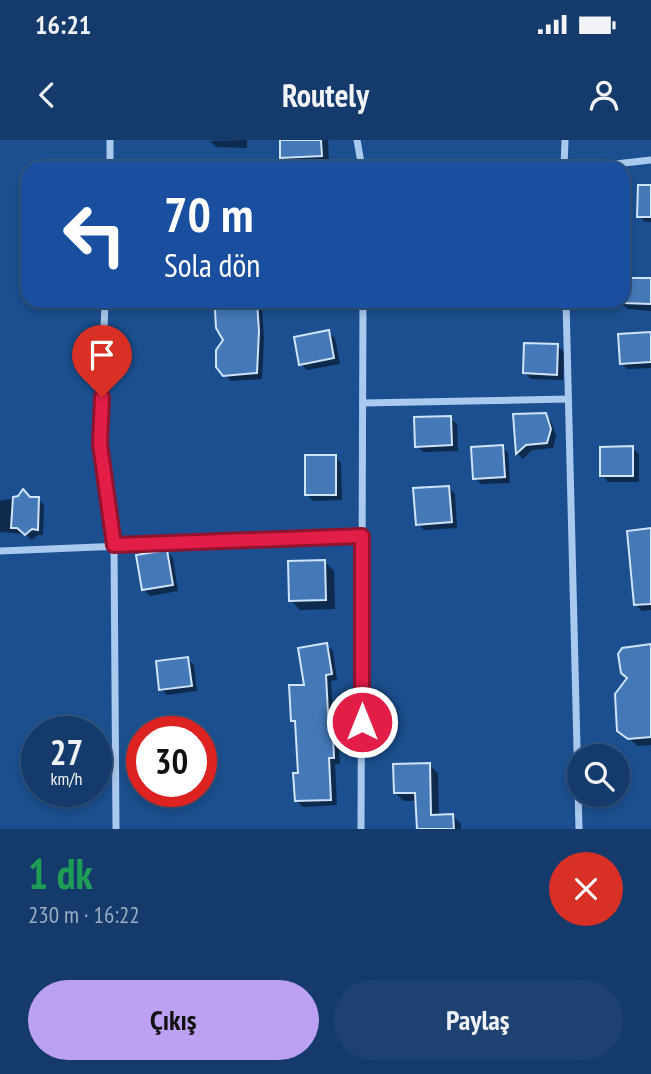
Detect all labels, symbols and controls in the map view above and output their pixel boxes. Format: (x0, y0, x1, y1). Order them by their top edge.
text: 16:21 (35, 8, 91, 41)
text: Routely (282, 74, 369, 116)
icon: back (28, 76, 66, 114)
icon: person (585, 76, 623, 114)
text: 70 m (164, 182, 253, 246)
icon: left (49, 189, 140, 280)
text: Sola dön (164, 244, 260, 286)
pin (72, 325, 132, 397)
icon: arrive (83, 336, 121, 374)
position arrow (325, 685, 399, 759)
speed limit sign: 30 (126, 716, 217, 807)
text: 27 (50, 729, 83, 775)
map controls (567, 744, 630, 807)
button: search (567, 744, 630, 807)
text: km/h (51, 767, 82, 790)
text: 1 dk (28, 846, 93, 901)
button: close (549, 852, 623, 926)
text: 230 m · 16:22 (28, 900, 140, 929)
button: Çıkış (28, 980, 319, 1060)
button: Paylaş (333, 980, 623, 1060)

